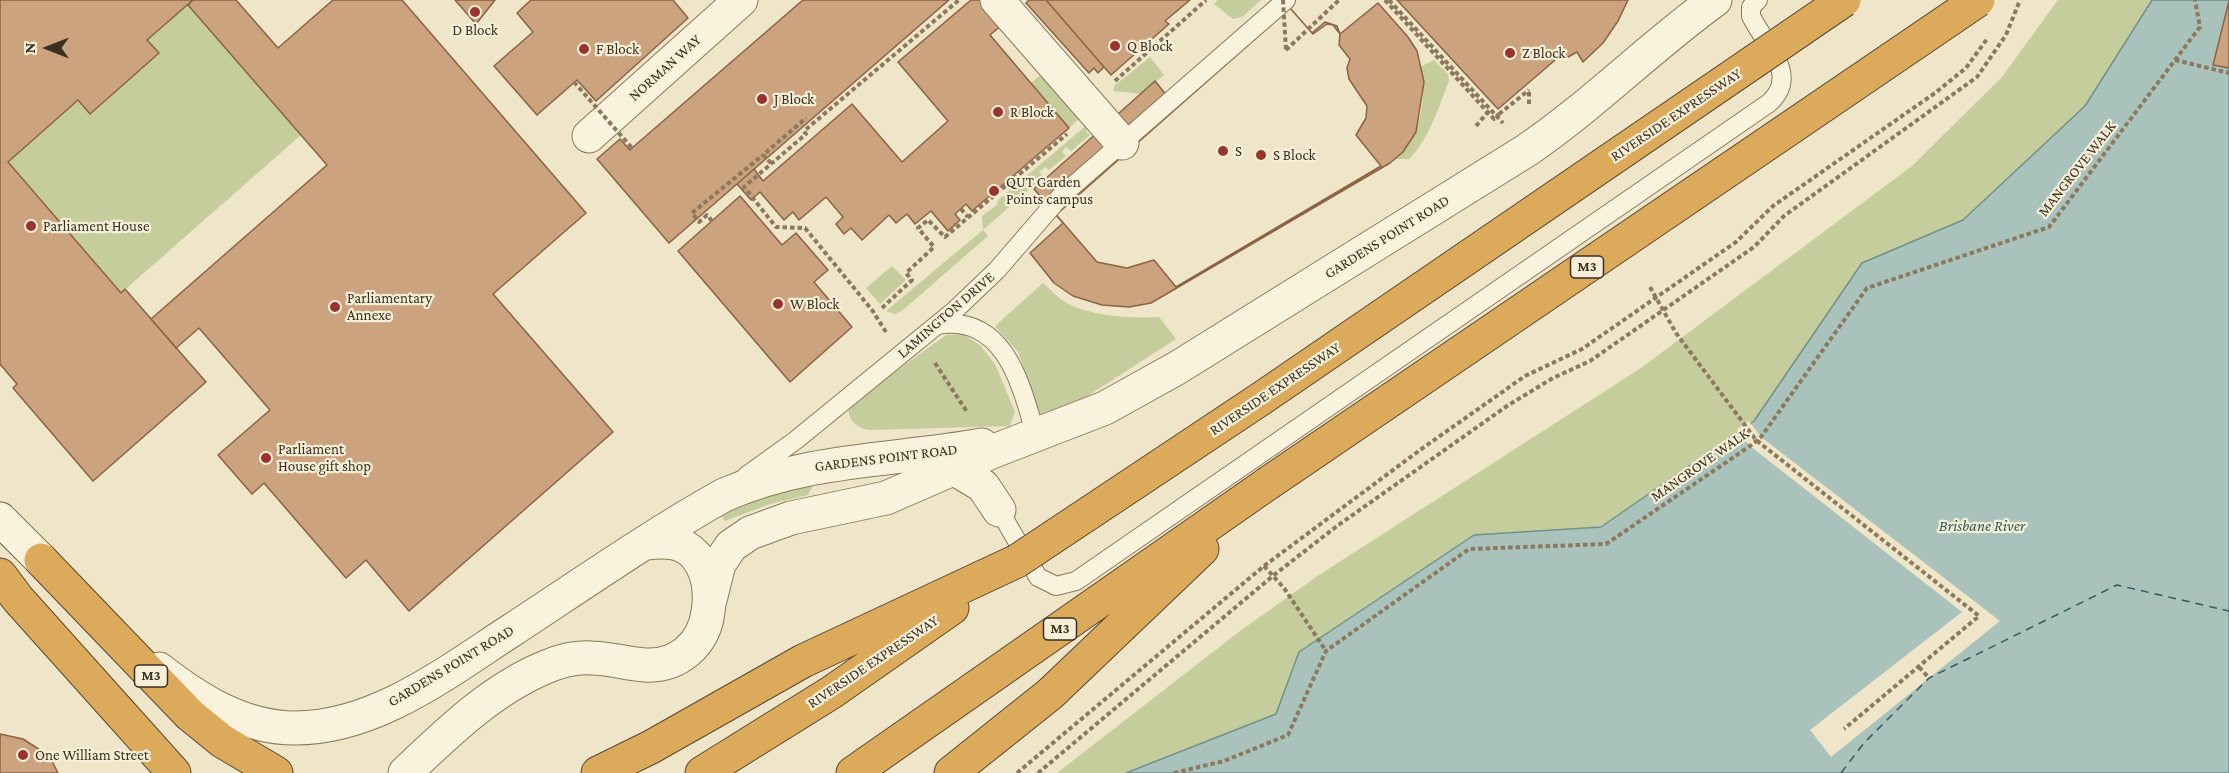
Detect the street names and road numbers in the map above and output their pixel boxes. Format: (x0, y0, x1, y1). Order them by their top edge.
street label: NORMAN WAY (625, 31, 705, 105)
street label: RIVERSIDE EXPRESSWAY (1607, 65, 1745, 165)
street label: MANGROVE WALK (2034, 118, 2120, 220)
street label: GARDENS POINT ROAD (1321, 191, 1453, 283)
road number: M3 (1570, 256, 1604, 278)
street label: LAMINGTON DRIVE (894, 268, 998, 362)
street label: RIVERSIDE EXPRESSWAY (1206, 339, 1344, 439)
street label: MANGROVE WALK (1647, 424, 1753, 506)
street label: GARDENS POINT ROAD (814, 440, 958, 476)
street label: RIVERSIDE EXPRESSWAY (804, 612, 942, 712)
road number: M3 (1044, 618, 1076, 640)
street label: GARDENS POINT ROAD (385, 621, 517, 711)
road number: M3 (134, 665, 168, 687)

